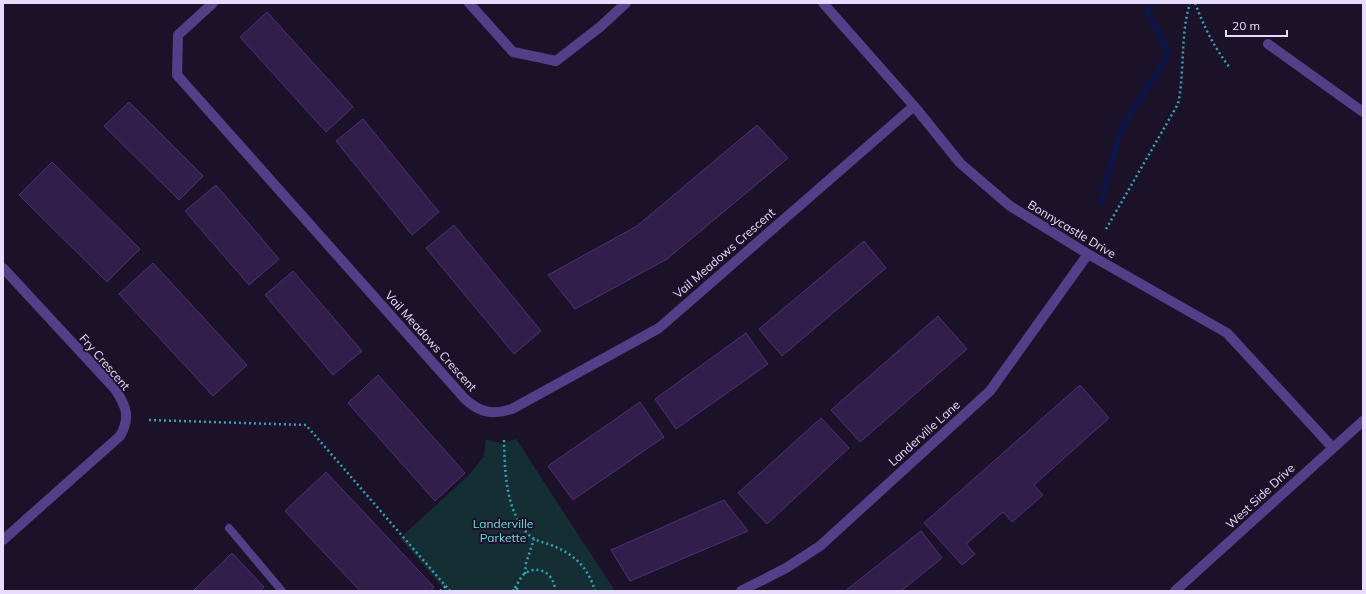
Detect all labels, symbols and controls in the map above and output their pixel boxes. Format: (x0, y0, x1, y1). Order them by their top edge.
scale bar (1226, 12, 1287, 38)
text: 20 m (1232, 18, 1260, 33)
street label: Bonnycastle Drive (1025, 197, 1119, 261)
street label: Vail Meadows Crescent (670, 205, 778, 301)
street label: Vail Meadows Crescent (382, 288, 480, 394)
street label: Fry Crescent (77, 331, 133, 393)
street label: Landerville Lane (885, 397, 963, 469)
street label: West Side Drive (1222, 460, 1298, 532)
park label: Landerville Parkette (473, 516, 533, 545)

